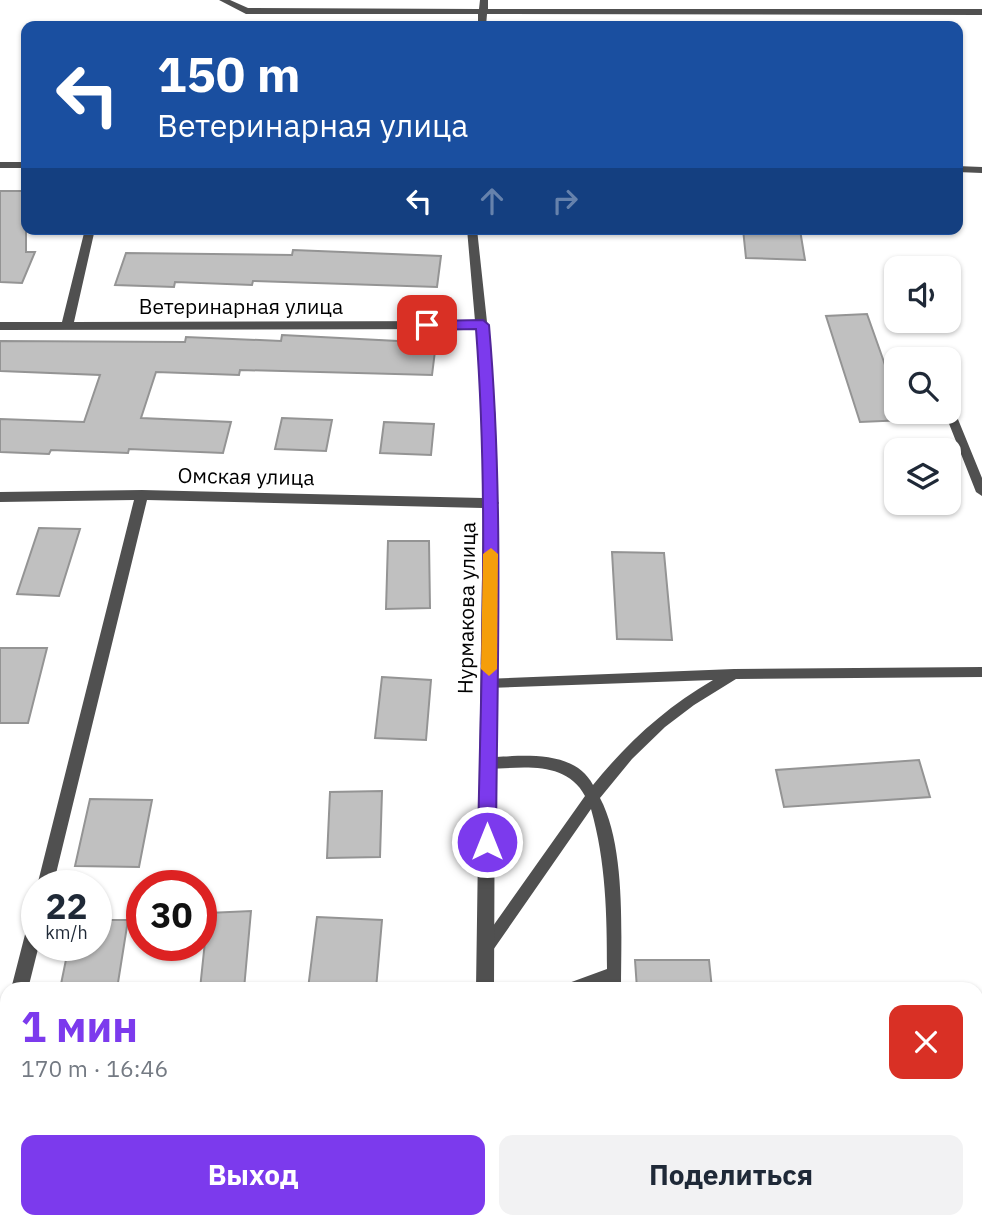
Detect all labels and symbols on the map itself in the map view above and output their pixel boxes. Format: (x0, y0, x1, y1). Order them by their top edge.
street label: Ветеринарная улица (139, 292, 343, 320)
pin (397, 295, 457, 355)
street label: Омская улица (177, 461, 315, 491)
street label: Нурмакова улица (450, 522, 482, 694)
position arrow (450, 805, 524, 879)
speed limit sign: 30 (126, 870, 217, 961)

